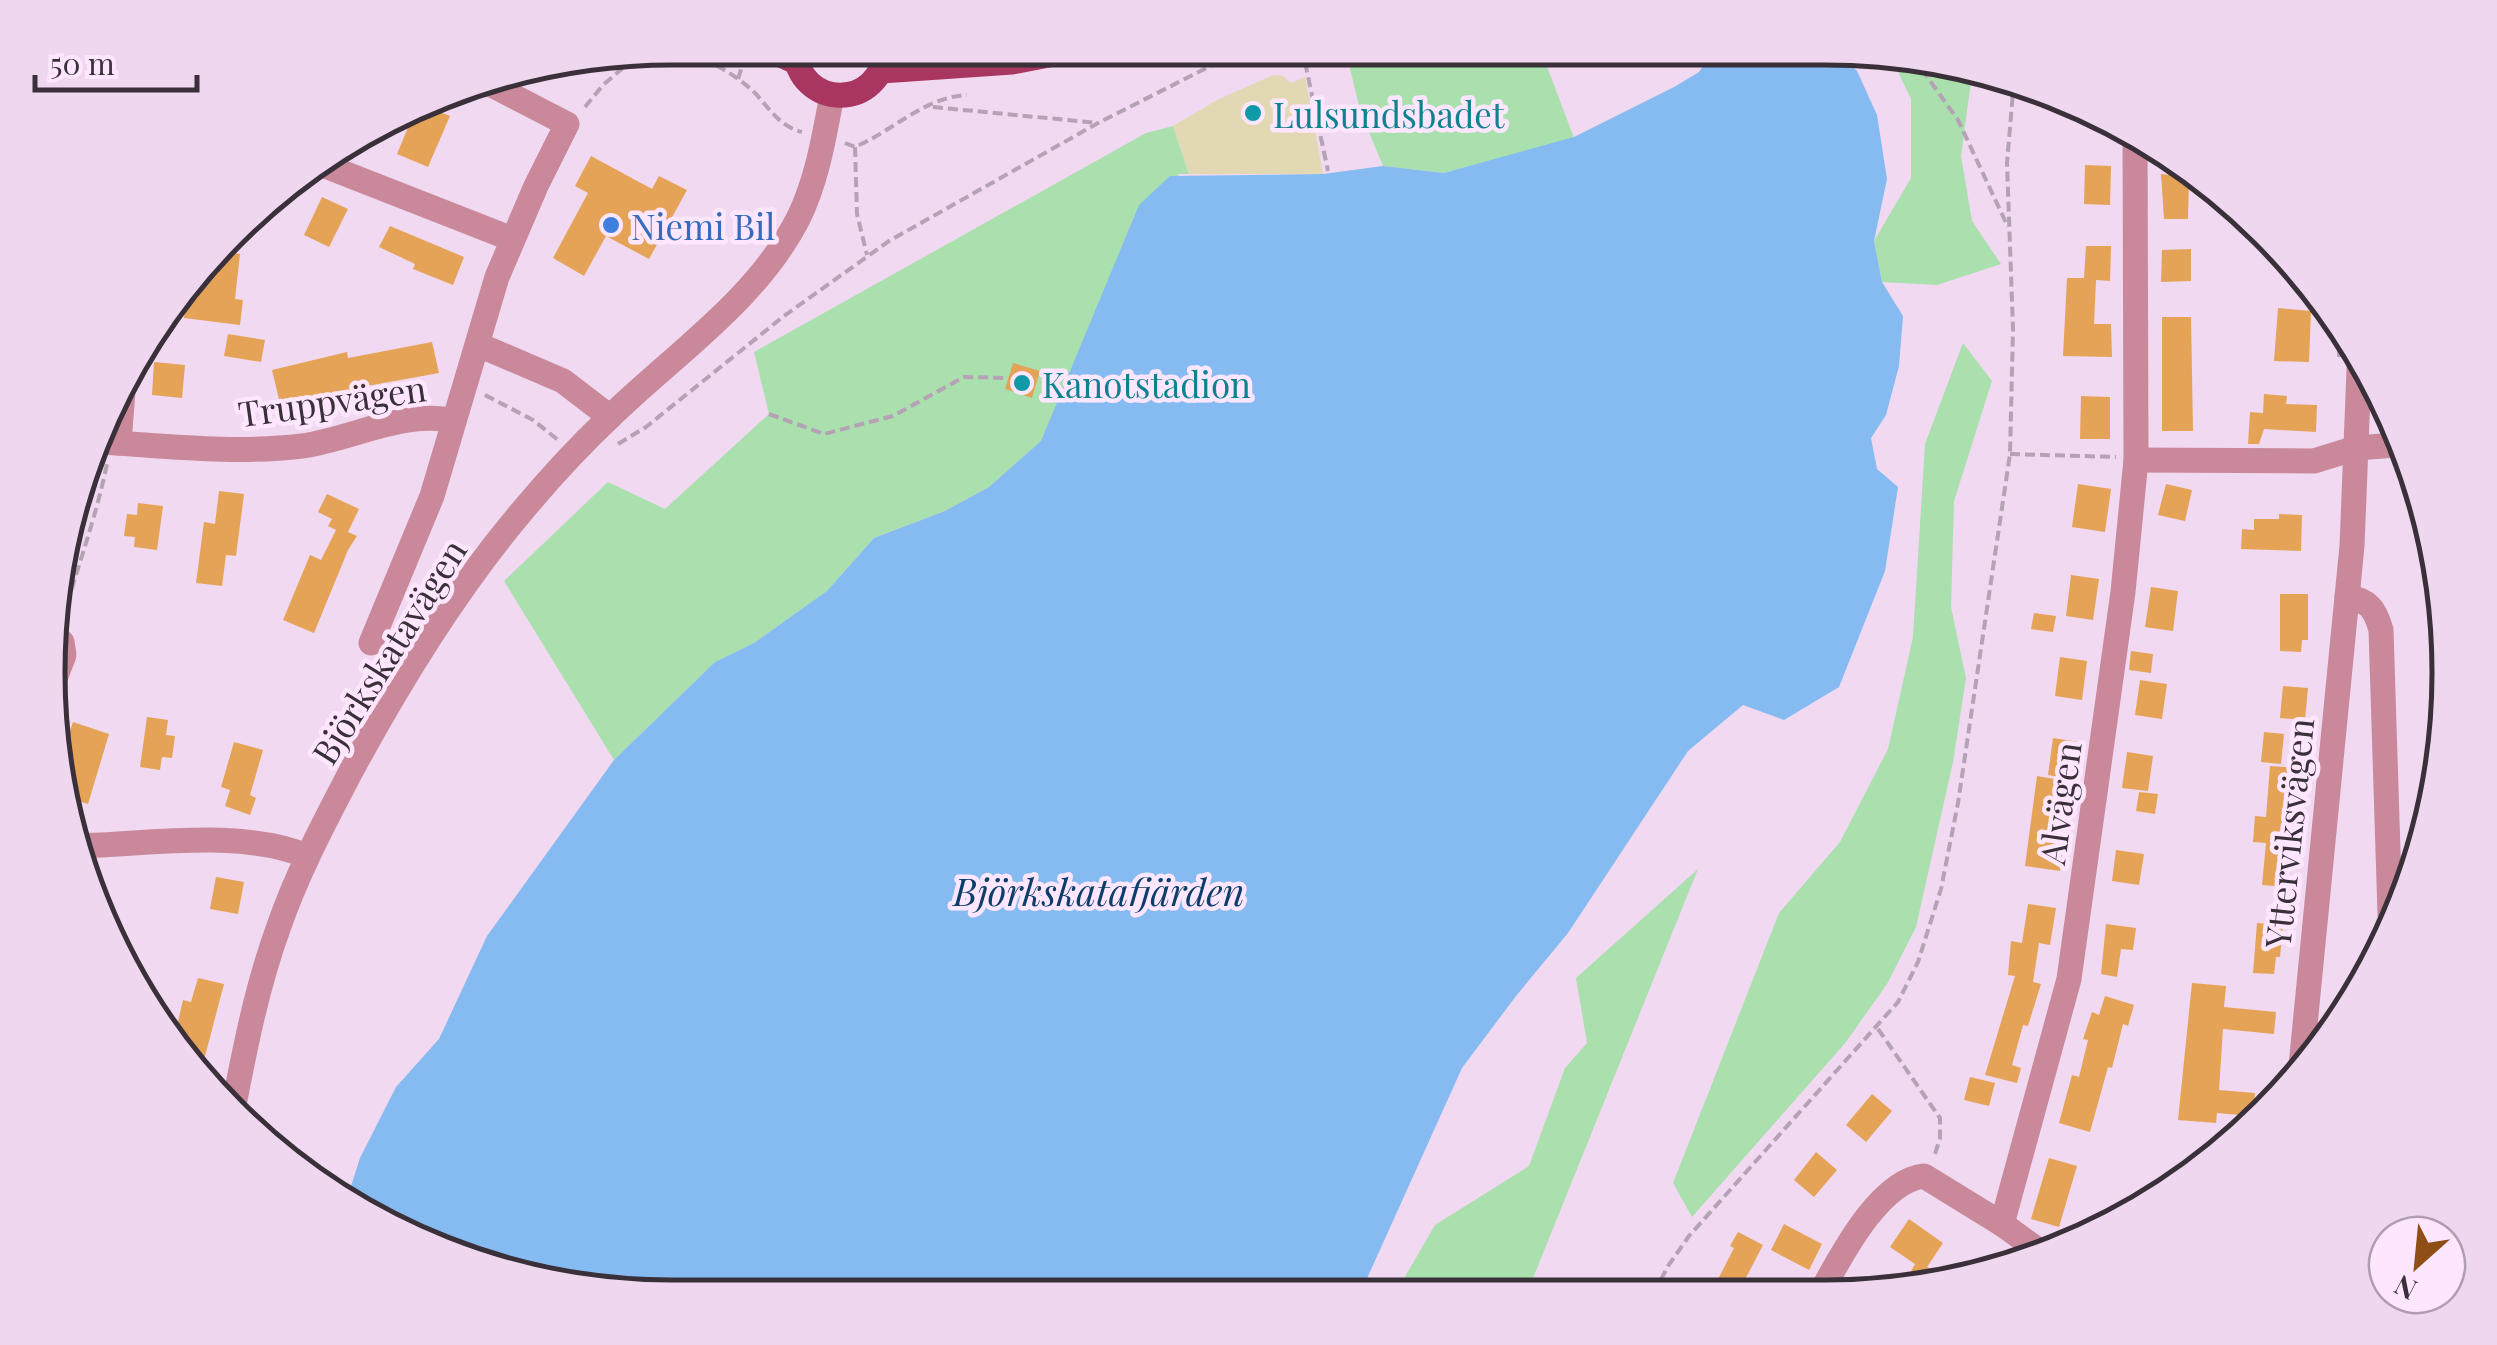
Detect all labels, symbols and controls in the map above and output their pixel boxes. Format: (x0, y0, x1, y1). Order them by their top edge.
scale bar (35, 30, 198, 92)
text: 50 m (50, 43, 115, 83)
place label: Lulsundsbadet (1273, 90, 1505, 137)
marker: Lulsundsbadet (1242, 102, 1264, 124)
place label: Niemi Bil (631, 202, 775, 249)
marker: Niemi Bil (600, 214, 622, 236)
place label: Kanotstadion (1042, 360, 1251, 407)
street label: Truppvägen (235, 364, 429, 436)
marker: Kanotstadion (1011, 372, 1033, 394)
street label: Björkskatavägen (300, 530, 476, 772)
street label: Ytterviksvägen (2252, 716, 2323, 951)
street label: Alvägen (2027, 739, 2091, 868)
water label: Björkskatafjärden (951, 865, 1245, 916)
north arrow (2367, 1215, 2467, 1315)
text: N (2388, 1268, 2422, 1310)

